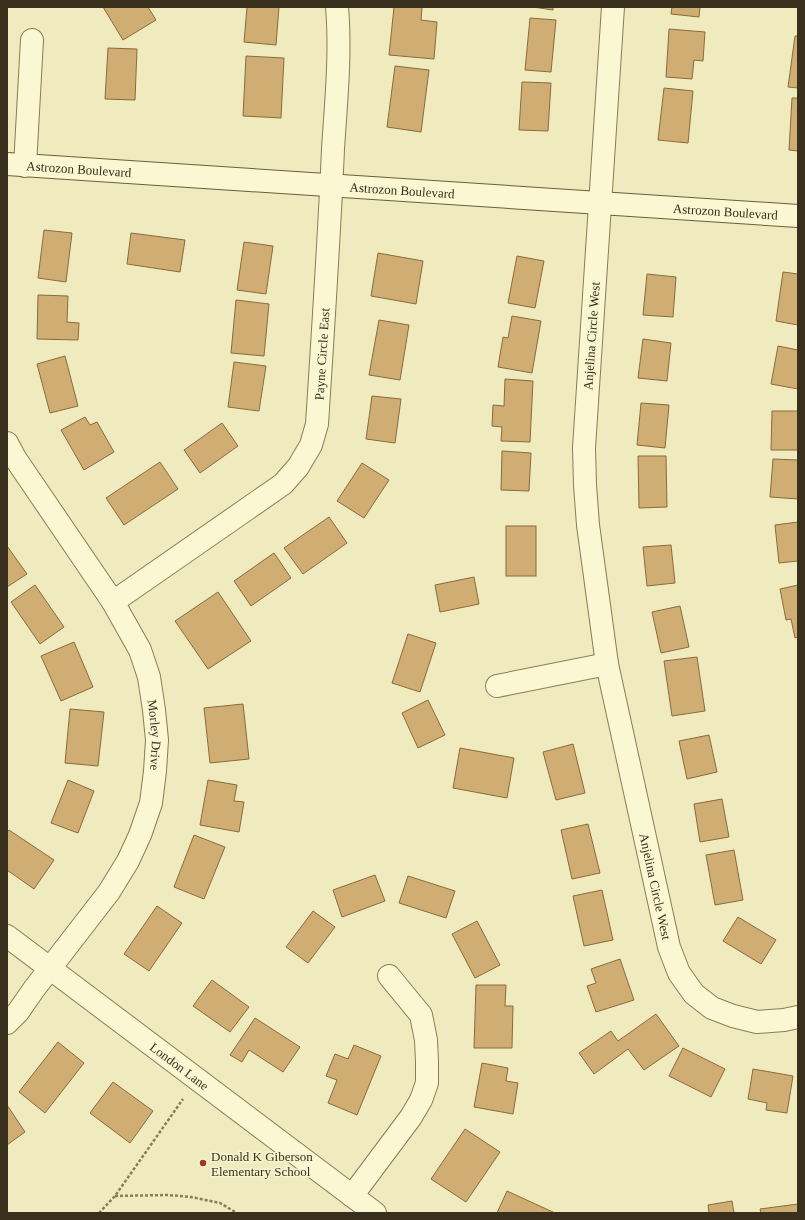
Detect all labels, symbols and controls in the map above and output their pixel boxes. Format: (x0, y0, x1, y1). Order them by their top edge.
street label: Astrozon Boulevard (26, 158, 132, 180)
street label: Astrozon Boulevard (349, 180, 456, 201)
street label: Astrozon Boulevard (672, 201, 779, 223)
street label: Anjelina Circle West (580, 281, 603, 391)
street label: Payne Circle East (312, 307, 332, 401)
street label: Morley Drive (144, 698, 164, 771)
street label: Anjelina Circle West (636, 832, 674, 941)
street label: London Lane (147, 1039, 212, 1093)
place label: Donald K Giberson Elementary School (211, 1149, 313, 1179)
marker: Donald K Giberson Elementary School (198, 1158, 208, 1168)

